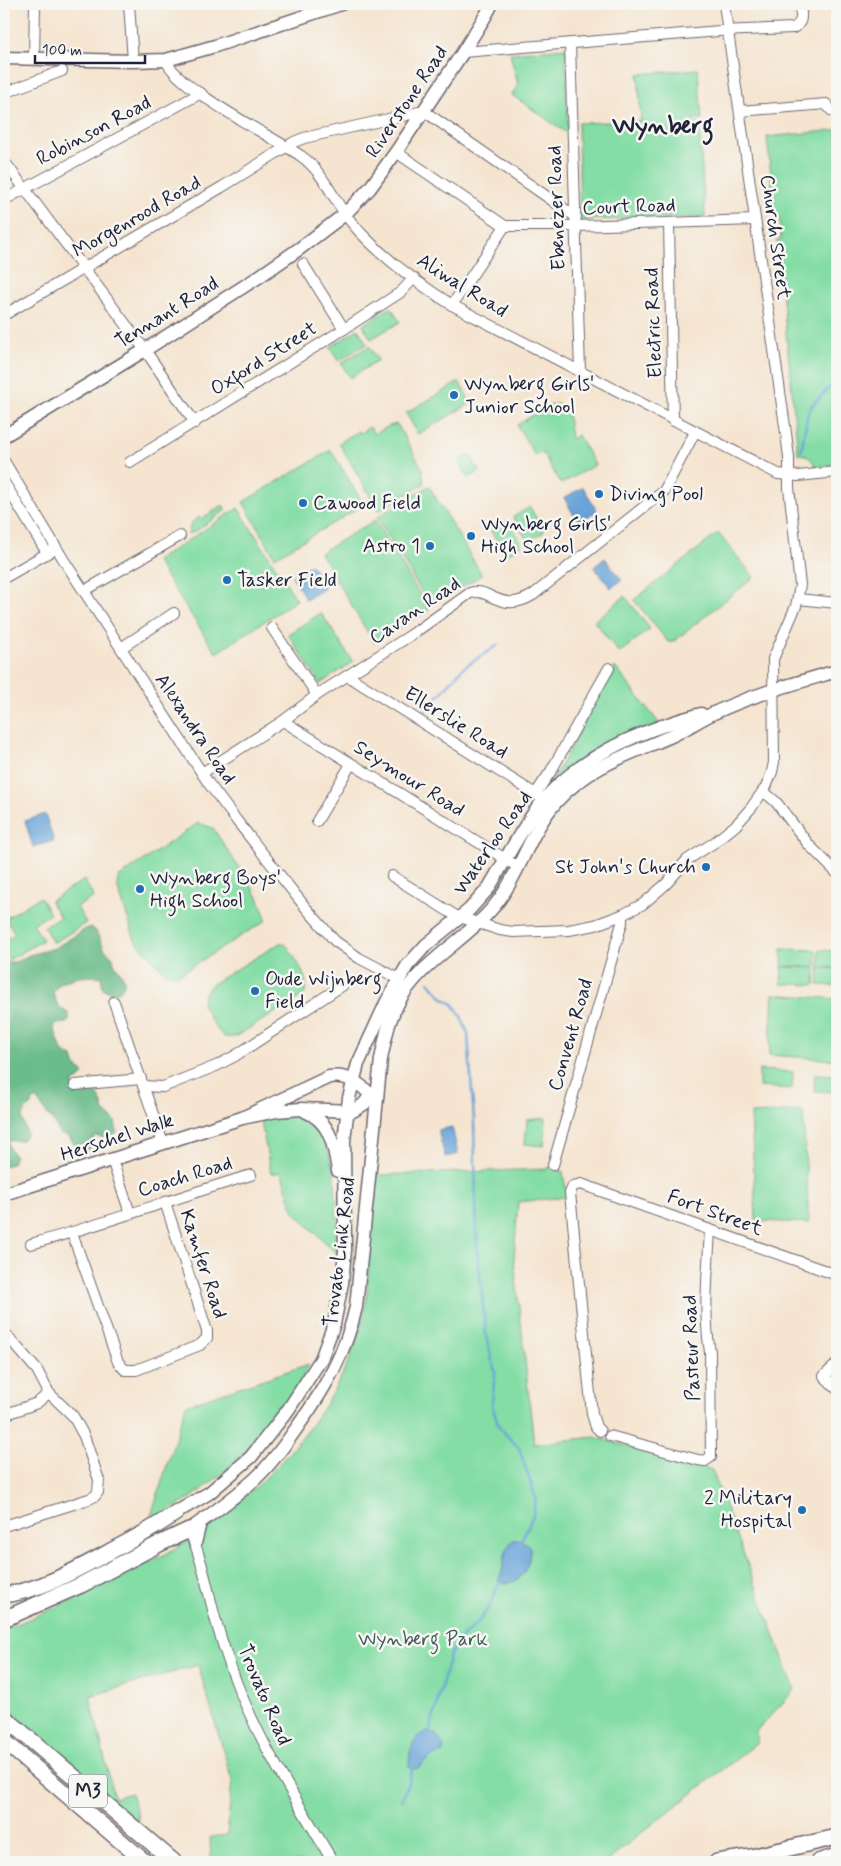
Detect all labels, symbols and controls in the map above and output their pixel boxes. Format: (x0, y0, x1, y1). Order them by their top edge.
scale bar (35, 32, 145, 64)
street label: Riverstone Road (359, 40, 455, 164)
text: 100 m (42, 41, 82, 61)
street label: Robinson Road (32, 89, 156, 173)
district label: Wynberg (611, 110, 714, 145)
street label: Ebenezer Road (541, 145, 573, 271)
street label: Morgenrood Road (68, 169, 207, 266)
street label: Church Street (753, 173, 797, 301)
street label: Court Road (582, 192, 676, 222)
street label: Aliwal Road (411, 247, 513, 325)
street label: Electric Road (639, 267, 669, 379)
street label: Tennant Road (110, 270, 224, 356)
street label: Oxford Street (206, 315, 324, 404)
place label: Wynberg Girls' Junior School (464, 371, 594, 421)
marker: Wynberg Girls' Junior School (448, 389, 460, 401)
place label: Diving Pool (609, 481, 703, 508)
marker: Diving Pool (593, 488, 605, 500)
place label: Cawood Field (313, 490, 421, 517)
marker: Cawood Field (297, 497, 309, 509)
place label: Wynberg Girls' High School (481, 511, 611, 563)
marker: Wynberg Girls' High School (465, 530, 477, 542)
place label: Astro 1 (363, 533, 420, 560)
marker: Astro 1 (424, 540, 436, 552)
place label: Tasker Field (237, 567, 337, 594)
street label: Cavan Road (364, 571, 466, 651)
marker: Tasker Field (221, 574, 233, 586)
street label: Alexandra Road (148, 668, 242, 790)
street label: Ellerslie Road (399, 680, 513, 766)
street label: Seymour Road (348, 734, 470, 824)
street label: Waterloo Road (447, 786, 539, 900)
place label: St John's Church (555, 854, 696, 881)
marker: St John's Church (700, 861, 712, 873)
place label: Wynberg Boys' High School (150, 865, 281, 917)
marker: Wynberg Boys' High School (134, 883, 146, 895)
place label: Oude Wijnberg Field (265, 966, 382, 1016)
street label: Convent Road (542, 976, 600, 1094)
marker: Oude Wijnberg Field (249, 985, 261, 997)
street label: Herschel Walk (57, 1107, 177, 1169)
street label: Coach Road (134, 1150, 236, 1204)
street label: Trovato Link Road (317, 1175, 363, 1329)
street label: Fort Street (664, 1183, 767, 1243)
street label: Kamfer Road (173, 1206, 233, 1322)
street label: Pasteur Road (677, 1294, 707, 1402)
place label: 2 Military Hospital (704, 1485, 792, 1535)
marker: 2 Military Hospital (796, 1504, 808, 1516)
park label: Wynberg Park (358, 1626, 488, 1655)
street label: Trovato Road (231, 1640, 297, 1750)
road number: M3 (69, 1774, 107, 1808)

